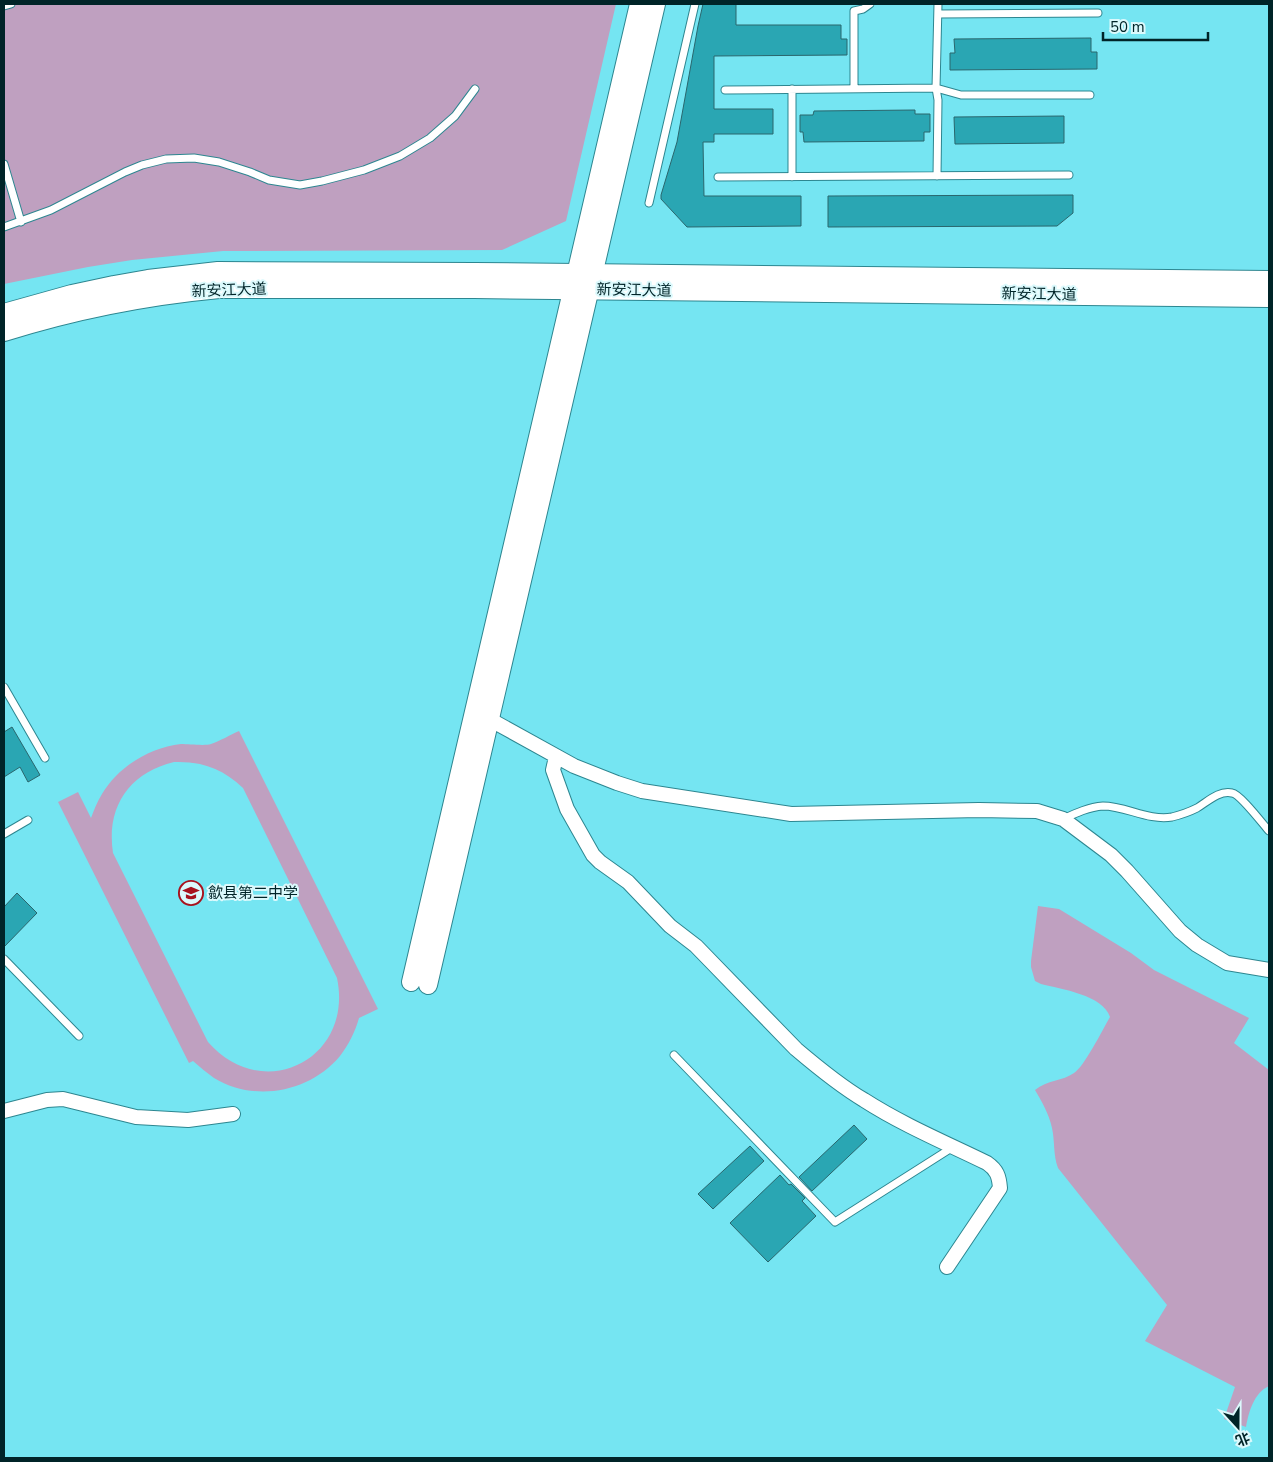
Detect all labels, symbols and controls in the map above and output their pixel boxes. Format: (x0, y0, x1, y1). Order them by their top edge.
scale bar (1103, 10, 1208, 42)
text: 50 m (1110, 17, 1145, 37)
street label: 新安江大道 (191, 279, 267, 301)
street label: 新安江大道 (596, 279, 672, 301)
street label: 新安江大道 (1001, 283, 1077, 305)
school or university icon: 歙县第二中学 (178, 880, 204, 906)
place label: 歙县第二中学 (208, 883, 298, 903)
north arrow (1213, 1402, 1263, 1452)
text: 北 (1233, 1427, 1252, 1450)

